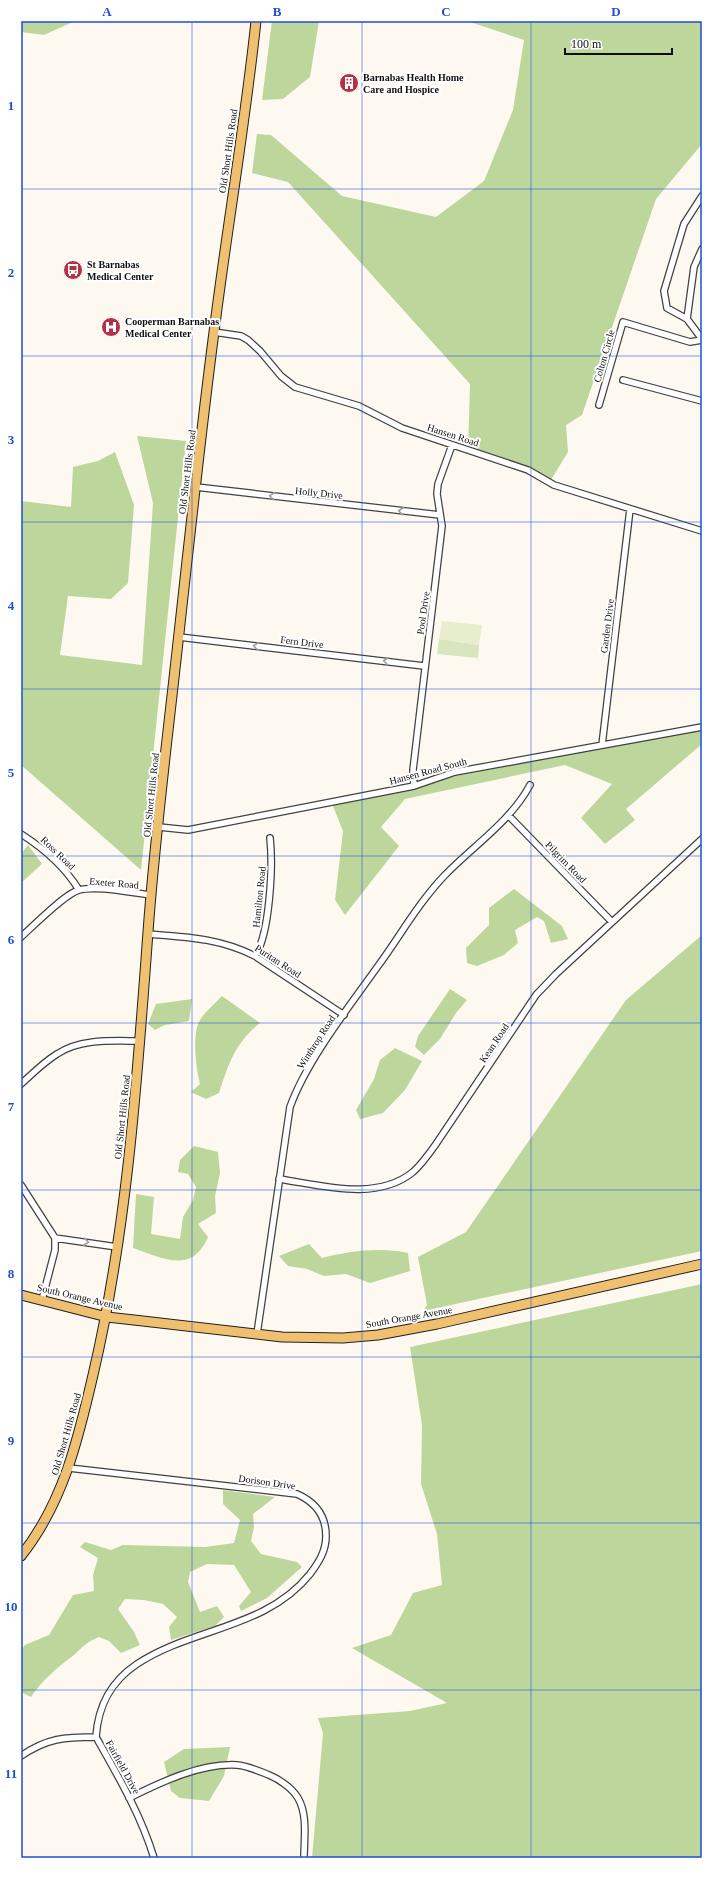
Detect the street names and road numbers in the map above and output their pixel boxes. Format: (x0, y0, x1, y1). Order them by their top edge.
street label: Old Short Hills Road (217, 108, 239, 194)
street label: Colton Circle (591, 328, 617, 384)
street label: Hansen Road (426, 421, 480, 449)
street label: Old Short Hills Road (176, 429, 198, 515)
street label: Holly Drive (295, 485, 344, 501)
street label: Pool Drive (415, 590, 432, 635)
street label: Garden Drive (598, 598, 616, 654)
street label: Fern Drive (280, 634, 325, 650)
street label: Old Short Hills Road (141, 752, 161, 838)
street label: Hansen Road South (388, 755, 468, 787)
street label: Ross Road (39, 834, 77, 872)
street label: Pilgrim Road (543, 839, 589, 885)
street label: Hamilton Road (250, 866, 268, 928)
street label: Exeter Road (89, 875, 139, 891)
street label: Puritan Road (253, 942, 303, 980)
street label: Winthrop Road (295, 1013, 337, 1071)
street label: Kean Road (477, 1021, 511, 1065)
street label: Old Short Hills Road (112, 1074, 132, 1160)
street label: South Orange Avenue (36, 1282, 124, 1312)
street label: South Orange Avenue (365, 1304, 454, 1330)
street label: Old Short Hills Road (49, 1392, 83, 1476)
street label: Dorison Drive (238, 1473, 297, 1492)
street label: Fairfield Drive (104, 1738, 143, 1796)

